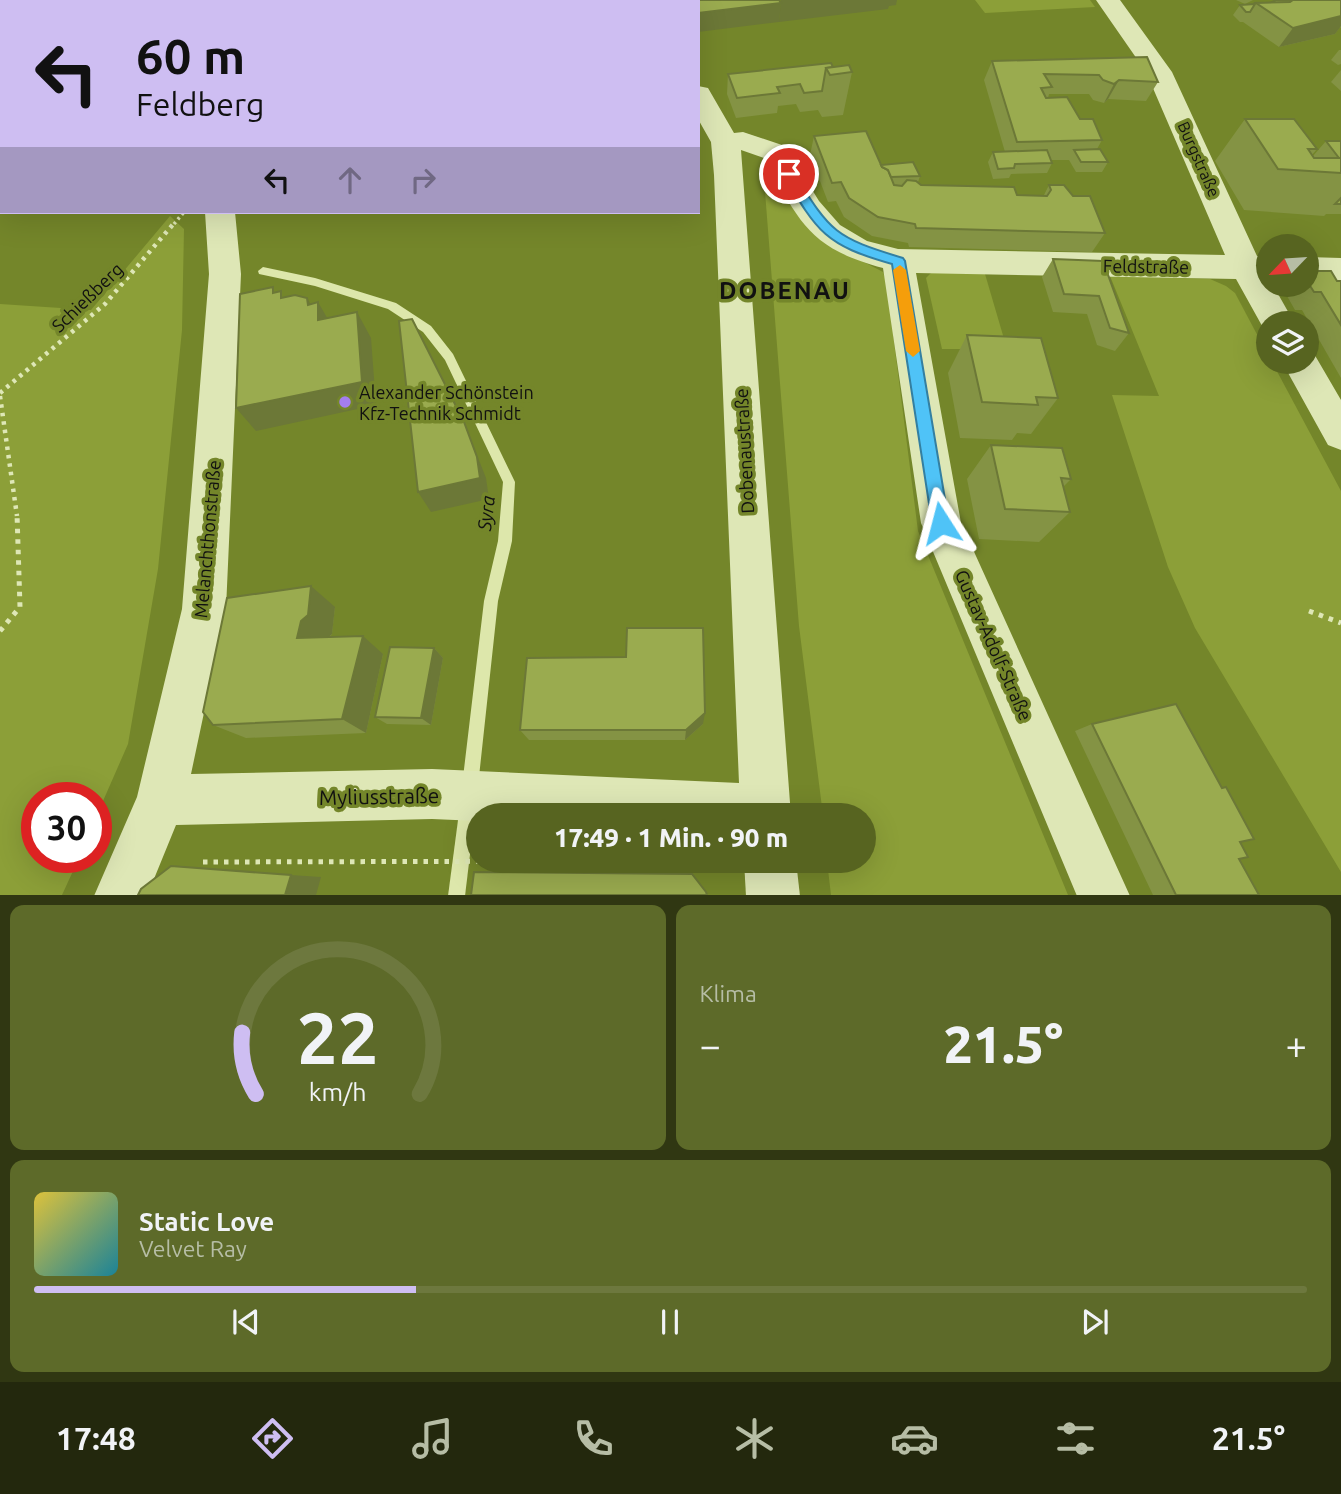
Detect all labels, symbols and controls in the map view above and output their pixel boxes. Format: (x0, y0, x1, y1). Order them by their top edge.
icon: left (21, 28, 112, 119)
text: 60 m (136, 28, 245, 83)
text: Feldberg (136, 86, 264, 122)
street label: Burgstraße (1174, 119, 1224, 199)
pin (759, 144, 819, 204)
icon: arrive (770, 155, 808, 193)
icon: left (258, 161, 296, 199)
icon: ahead (331, 161, 369, 199)
icon: right (404, 161, 442, 199)
north arrow (1256, 234, 1320, 298)
map controls (1256, 234, 1319, 374)
street label: Feldstraße (1103, 255, 1189, 277)
street label: Schießberg (47, 258, 127, 336)
district label: DOBENAU (719, 277, 851, 304)
button: layers (1256, 311, 1319, 374)
place label: Alexander Schönstein Kfz-Technik Schmidt (359, 382, 534, 423)
street label: Dobenaustraße (731, 388, 757, 514)
marker: Alexander Schönstein Kfz-Technik Schmidt (337, 394, 353, 410)
street label: Melanchthonstraße (190, 459, 224, 619)
position arrow (904, 486, 978, 560)
water label: Syra (473, 494, 499, 533)
street label: Gustav-Adolf-Straße (952, 567, 1036, 723)
speed limit sign: 30 (21, 782, 112, 873)
street label: Myliusstraße (319, 783, 439, 809)
text: 17:49 · 1 Min. · 90 m (554, 823, 788, 852)
text: Klima (700, 981, 757, 1006)
text: 22 (297, 996, 379, 1078)
text: 21.5° (943, 1015, 1063, 1073)
text: − (700, 1024, 721, 1066)
text: + (1286, 1024, 1307, 1066)
text: km/h (309, 1077, 367, 1105)
text: Static Love (139, 1207, 274, 1236)
text: Velvet Ray (139, 1236, 247, 1261)
icon: previous (227, 1303, 265, 1341)
icon: pause (651, 1303, 689, 1341)
icon: next (1076, 1303, 1114, 1341)
icon: directions (248, 1414, 297, 1463)
icon: music (408, 1414, 457, 1463)
icon: phone (569, 1414, 618, 1463)
icon: climate (730, 1414, 779, 1463)
icon: car (890, 1414, 939, 1463)
icon: filters (1051, 1414, 1100, 1463)
text: 17:48 (56, 1420, 136, 1456)
text: 21.5° (1212, 1420, 1285, 1456)

